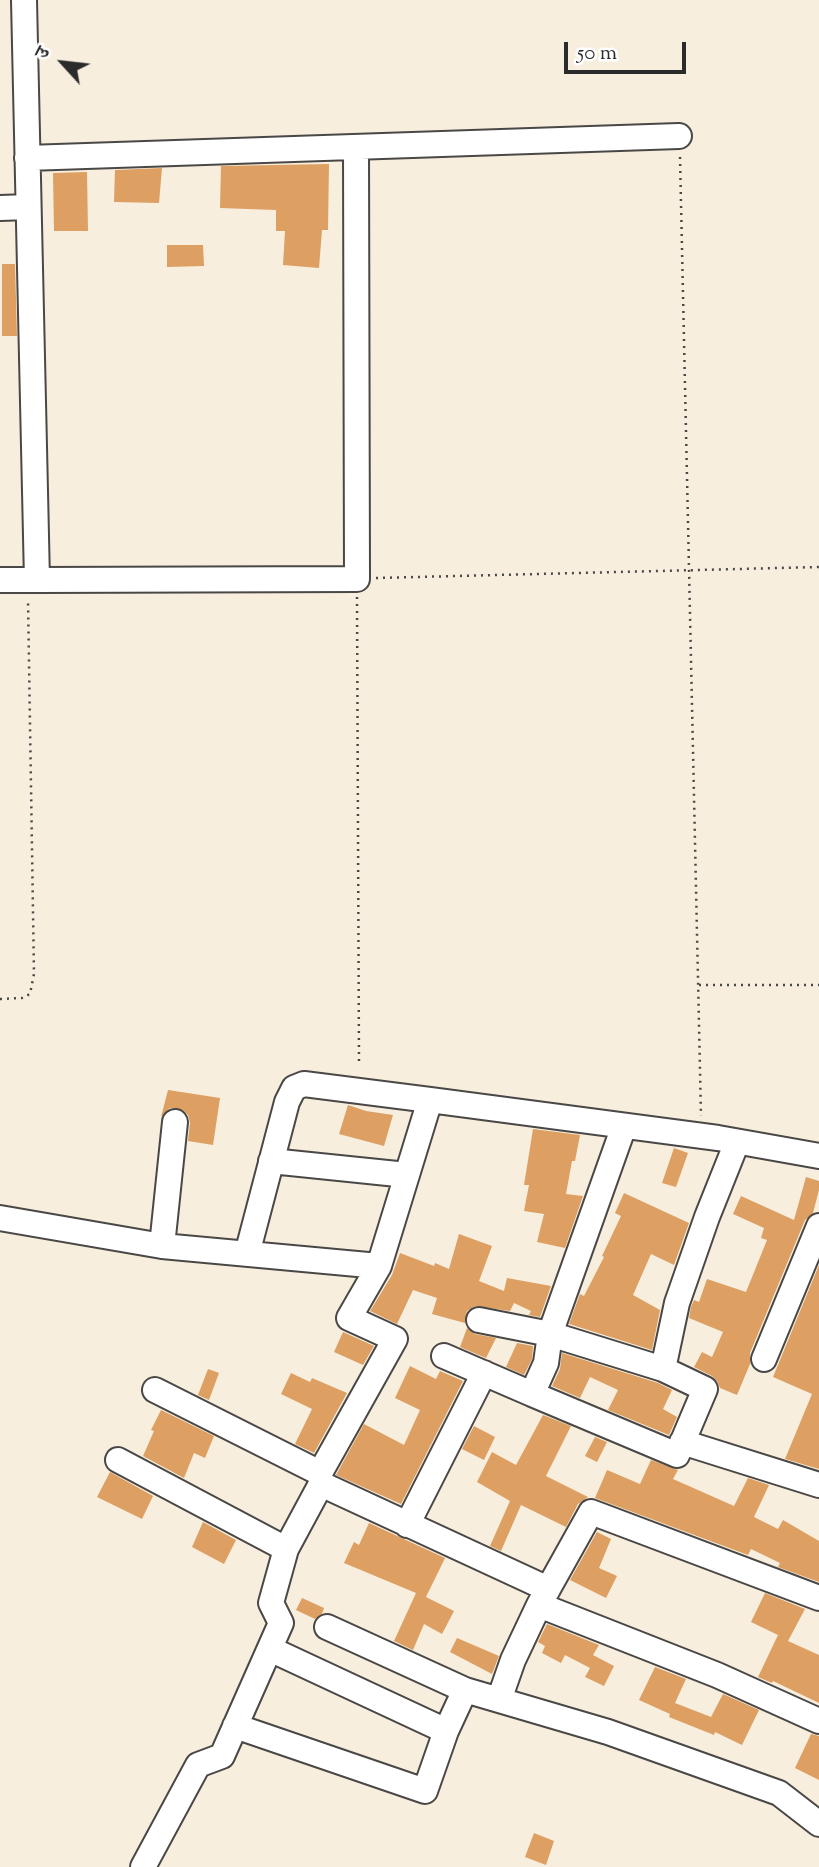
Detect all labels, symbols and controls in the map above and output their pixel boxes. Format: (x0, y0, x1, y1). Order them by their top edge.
north arrow (28, 28, 98, 98)
scale bar (567, 28, 690, 72)
text: 50 m (577, 39, 617, 69)
text: उ (30, 43, 58, 64)

